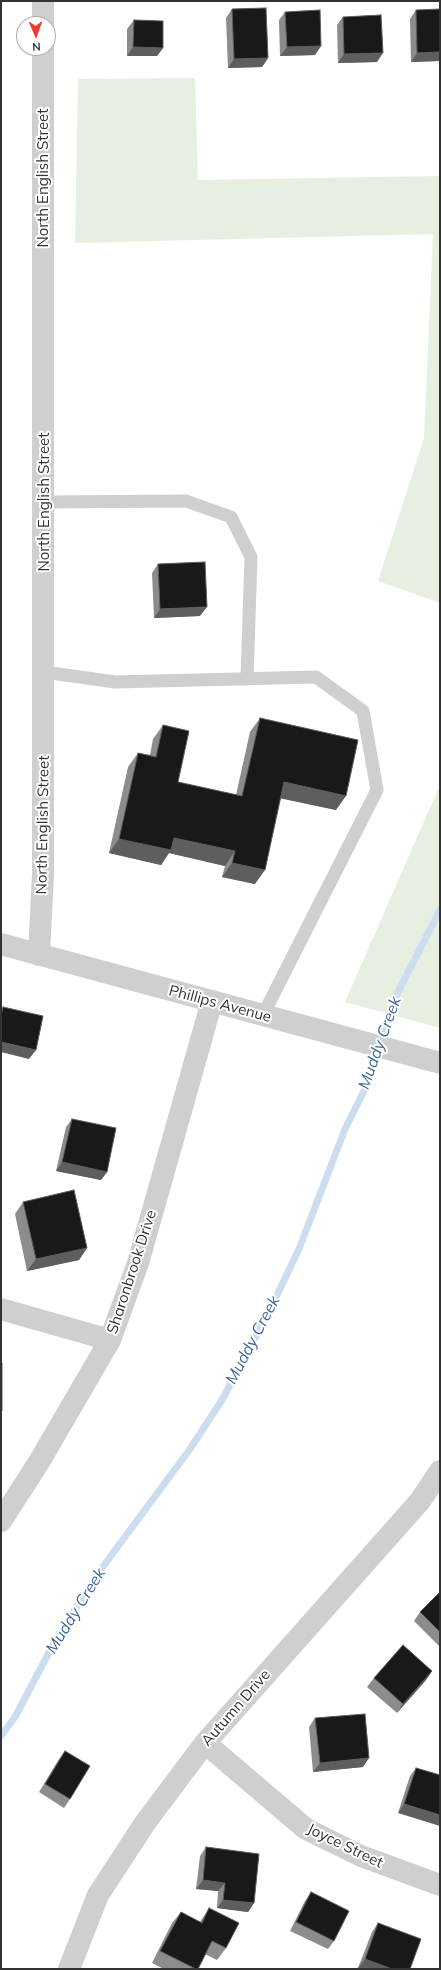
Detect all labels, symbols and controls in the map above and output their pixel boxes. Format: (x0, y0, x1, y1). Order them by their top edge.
north arrow (16, 16, 56, 56)
text: N (32, 40, 41, 54)
street label: North English Street (34, 109, 52, 247)
street label: North English Street (35, 433, 53, 571)
street label: North English Street (33, 755, 53, 895)
street label: Phillips Avenue (167, 982, 273, 1026)
water label: Muddy Creek (354, 994, 406, 1092)
street label: Sharonbrook Drive (103, 1208, 161, 1336)
water label: Muddy Creek (222, 1293, 284, 1387)
water label: Muddy Creek (42, 1565, 110, 1657)
street label: Autumn Drive (198, 1666, 274, 1750)
street label: Joyce Street (304, 1820, 386, 1872)

